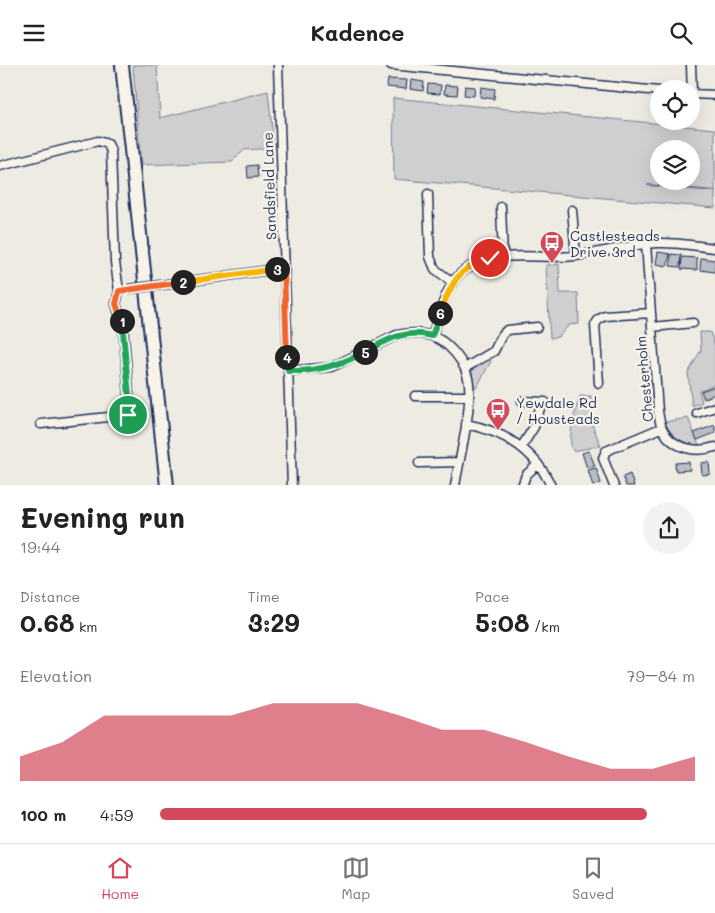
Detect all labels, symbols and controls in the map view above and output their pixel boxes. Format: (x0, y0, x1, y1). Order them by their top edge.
text: Kadence (311, 18, 404, 47)
icon: menu (20, 19, 48, 47)
icon: search (667, 19, 695, 47)
map controls (650, 80, 700, 190)
button: locate (650, 80, 700, 130)
street label: Sandsfield Lane (258, 132, 280, 240)
button: layers (650, 140, 700, 190)
place label: Castlesteads Drive 3rd (570, 226, 660, 261)
bus stop icon: Castlesteads Drive 3rd (539, 230, 565, 264)
pin (469, 237, 511, 279)
icon: check (476, 244, 504, 272)
pin: 3 (264, 257, 290, 281)
text: 3 (273, 260, 282, 279)
pin: 2 (170, 269, 196, 295)
text: 2 (180, 273, 187, 292)
pin: 6 (428, 301, 452, 325)
text: 6 (436, 304, 445, 323)
pin: 1 (110, 309, 134, 333)
text: 1 (119, 312, 126, 331)
street label: Chesterholm (631, 335, 657, 423)
pin: 5 (352, 339, 378, 365)
text: 5 (361, 343, 370, 362)
pin: 4 (274, 345, 300, 369)
text: 4 (283, 348, 292, 367)
place label: Yewdale Rd / Housteads (516, 393, 600, 428)
pin (107, 394, 149, 436)
bus stop icon: Yewdale Rd / Housteads (485, 397, 511, 431)
icon: arrive (114, 401, 142, 429)
text: Evening run (20, 499, 185, 535)
button: share (643, 502, 695, 554)
text: 19:44 (20, 536, 60, 557)
text: Distance (20, 587, 80, 606)
text: Time (248, 587, 280, 606)
text: Pace (475, 587, 510, 606)
text: 0.68 (20, 606, 74, 638)
text: 3:29 (248, 606, 300, 638)
text: 5:08 (475, 606, 529, 638)
text: km (74, 617, 97, 636)
text: /km (529, 617, 560, 636)
text: Elevation (20, 665, 92, 686)
text: 79–84 m (627, 665, 695, 686)
text: 100 m (20, 804, 66, 825)
text: 4:59 (100, 804, 133, 825)
tab: Home (101, 854, 139, 903)
tab: Map (342, 854, 370, 903)
tab: Saved (572, 854, 614, 903)

